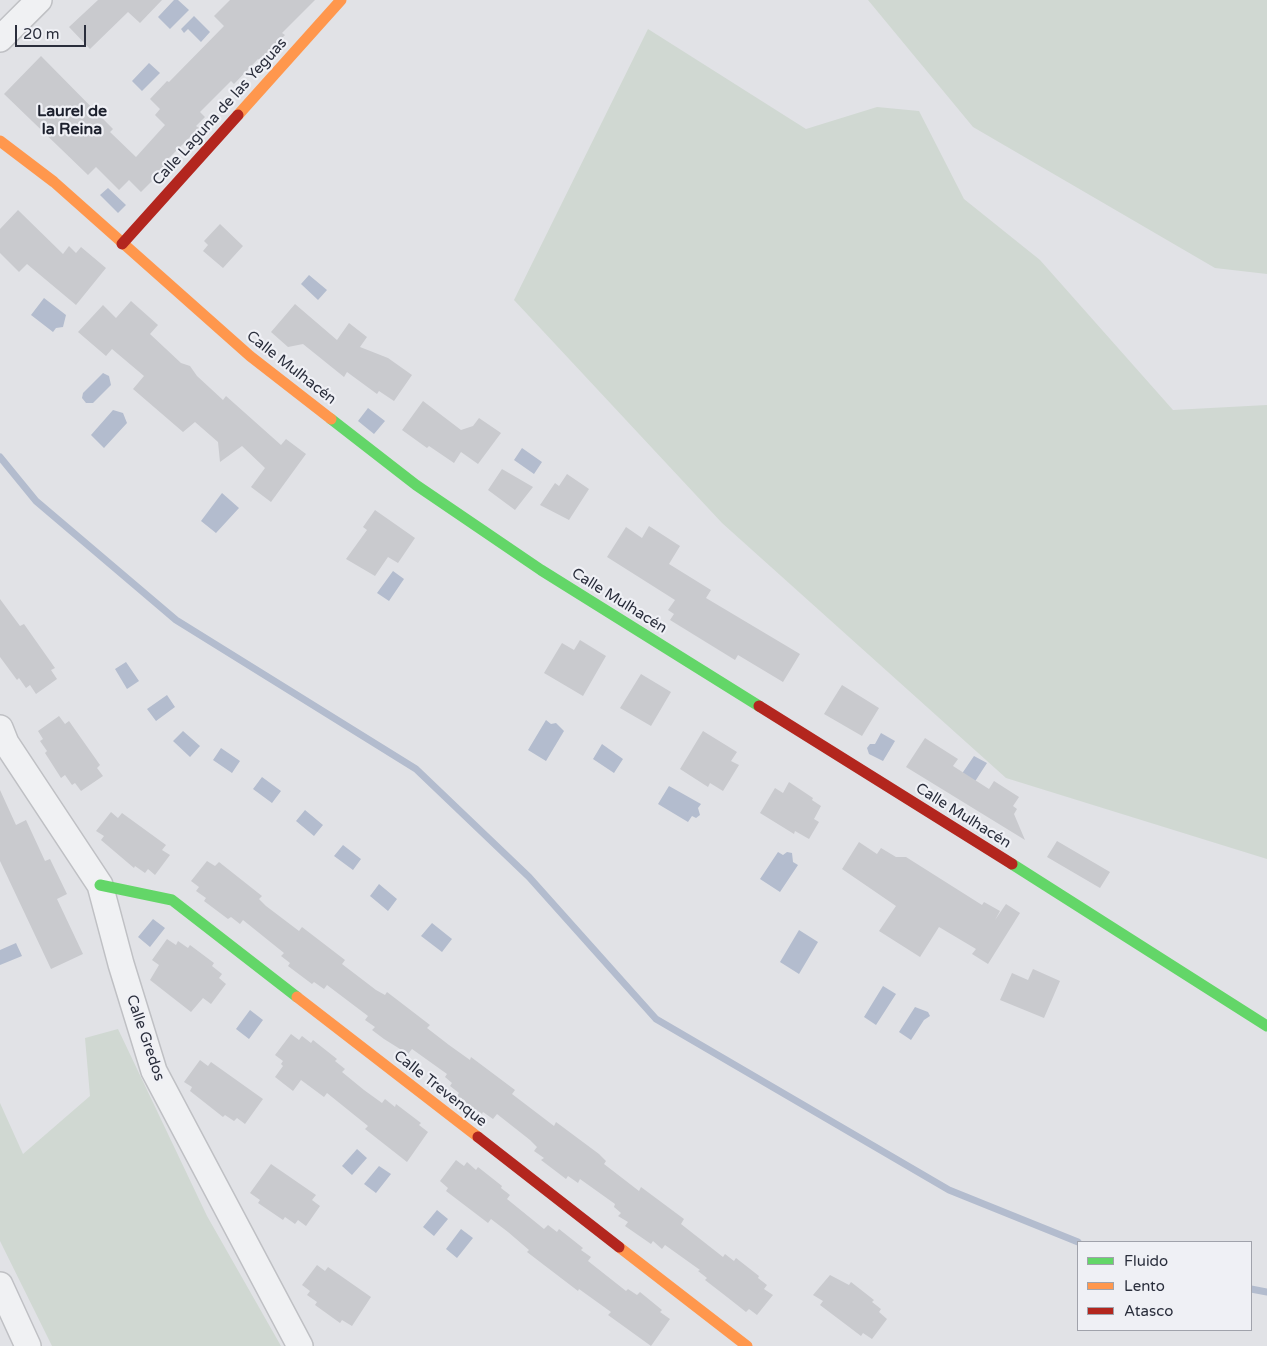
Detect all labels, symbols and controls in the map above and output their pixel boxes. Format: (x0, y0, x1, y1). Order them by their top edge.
scale bar (18, 15, 89, 47)
text: 20 m (23, 25, 60, 43)
street label: Calle Laguna de las Yeguas (149, 35, 291, 189)
district label: Laurel de la Reina (37, 102, 107, 140)
street label: Calle Mulhacén (243, 327, 339, 409)
street label: Calle Mulhacén (568, 564, 670, 638)
street label: Calle Mulhacén (912, 779, 1014, 853)
street label: Calle Gredos (122, 993, 168, 1083)
street label: Calle Trevenque (390, 1047, 490, 1131)
legend (1077, 1241, 1252, 1331)
text: Fluido (1124, 1252, 1168, 1270)
text: Lento (1124, 1277, 1165, 1295)
text: Atasco (1124, 1302, 1173, 1320)

